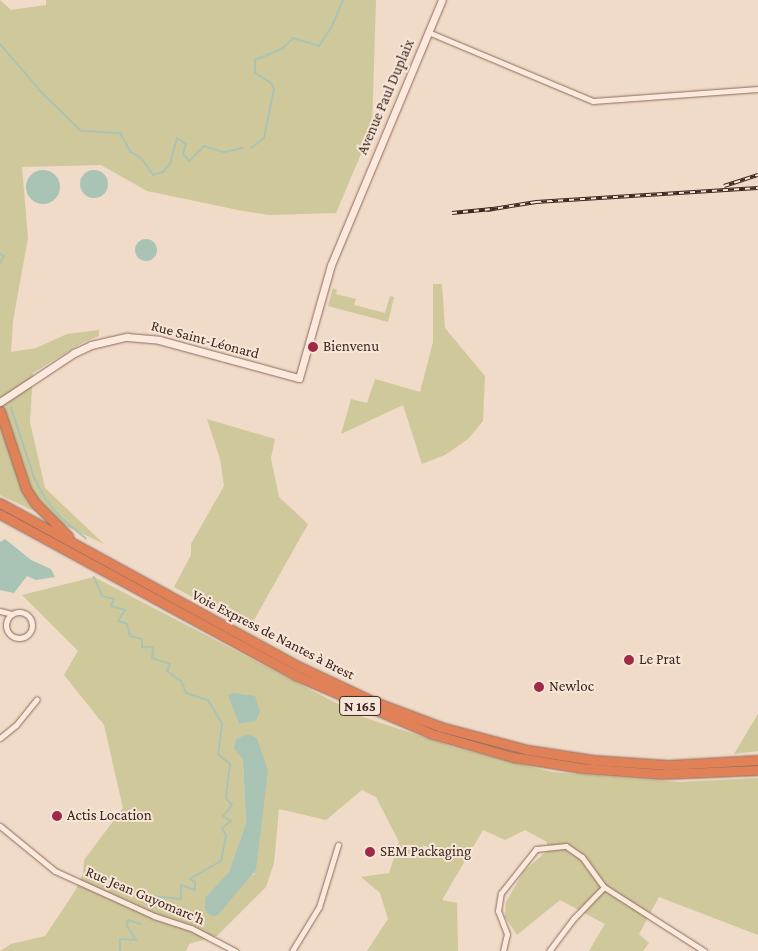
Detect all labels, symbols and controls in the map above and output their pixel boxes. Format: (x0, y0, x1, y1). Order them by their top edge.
street label: Avenue Paul Duplaix (354, 37, 418, 157)
street label: Rue Saint-Léonard (149, 317, 261, 363)
place label: Bienvenu (323, 338, 379, 356)
marker: Bienvenu (307, 341, 319, 353)
street label: Voie Express de Nantes à Brest (189, 586, 357, 684)
place label: Le Prat (639, 651, 680, 669)
marker: Le Prat (623, 654, 635, 666)
place label: Newloc (549, 678, 594, 696)
marker: Newloc (533, 681, 545, 693)
road number: N 165 (339, 694, 381, 718)
place label: Actis Location (67, 807, 152, 825)
marker: Actis Location (51, 810, 63, 822)
place label: SEM Packaging (380, 843, 471, 861)
marker: SEM Packaging (364, 846, 376, 858)
street label: Rue Jean Guyomarc'h (83, 863, 207, 929)

